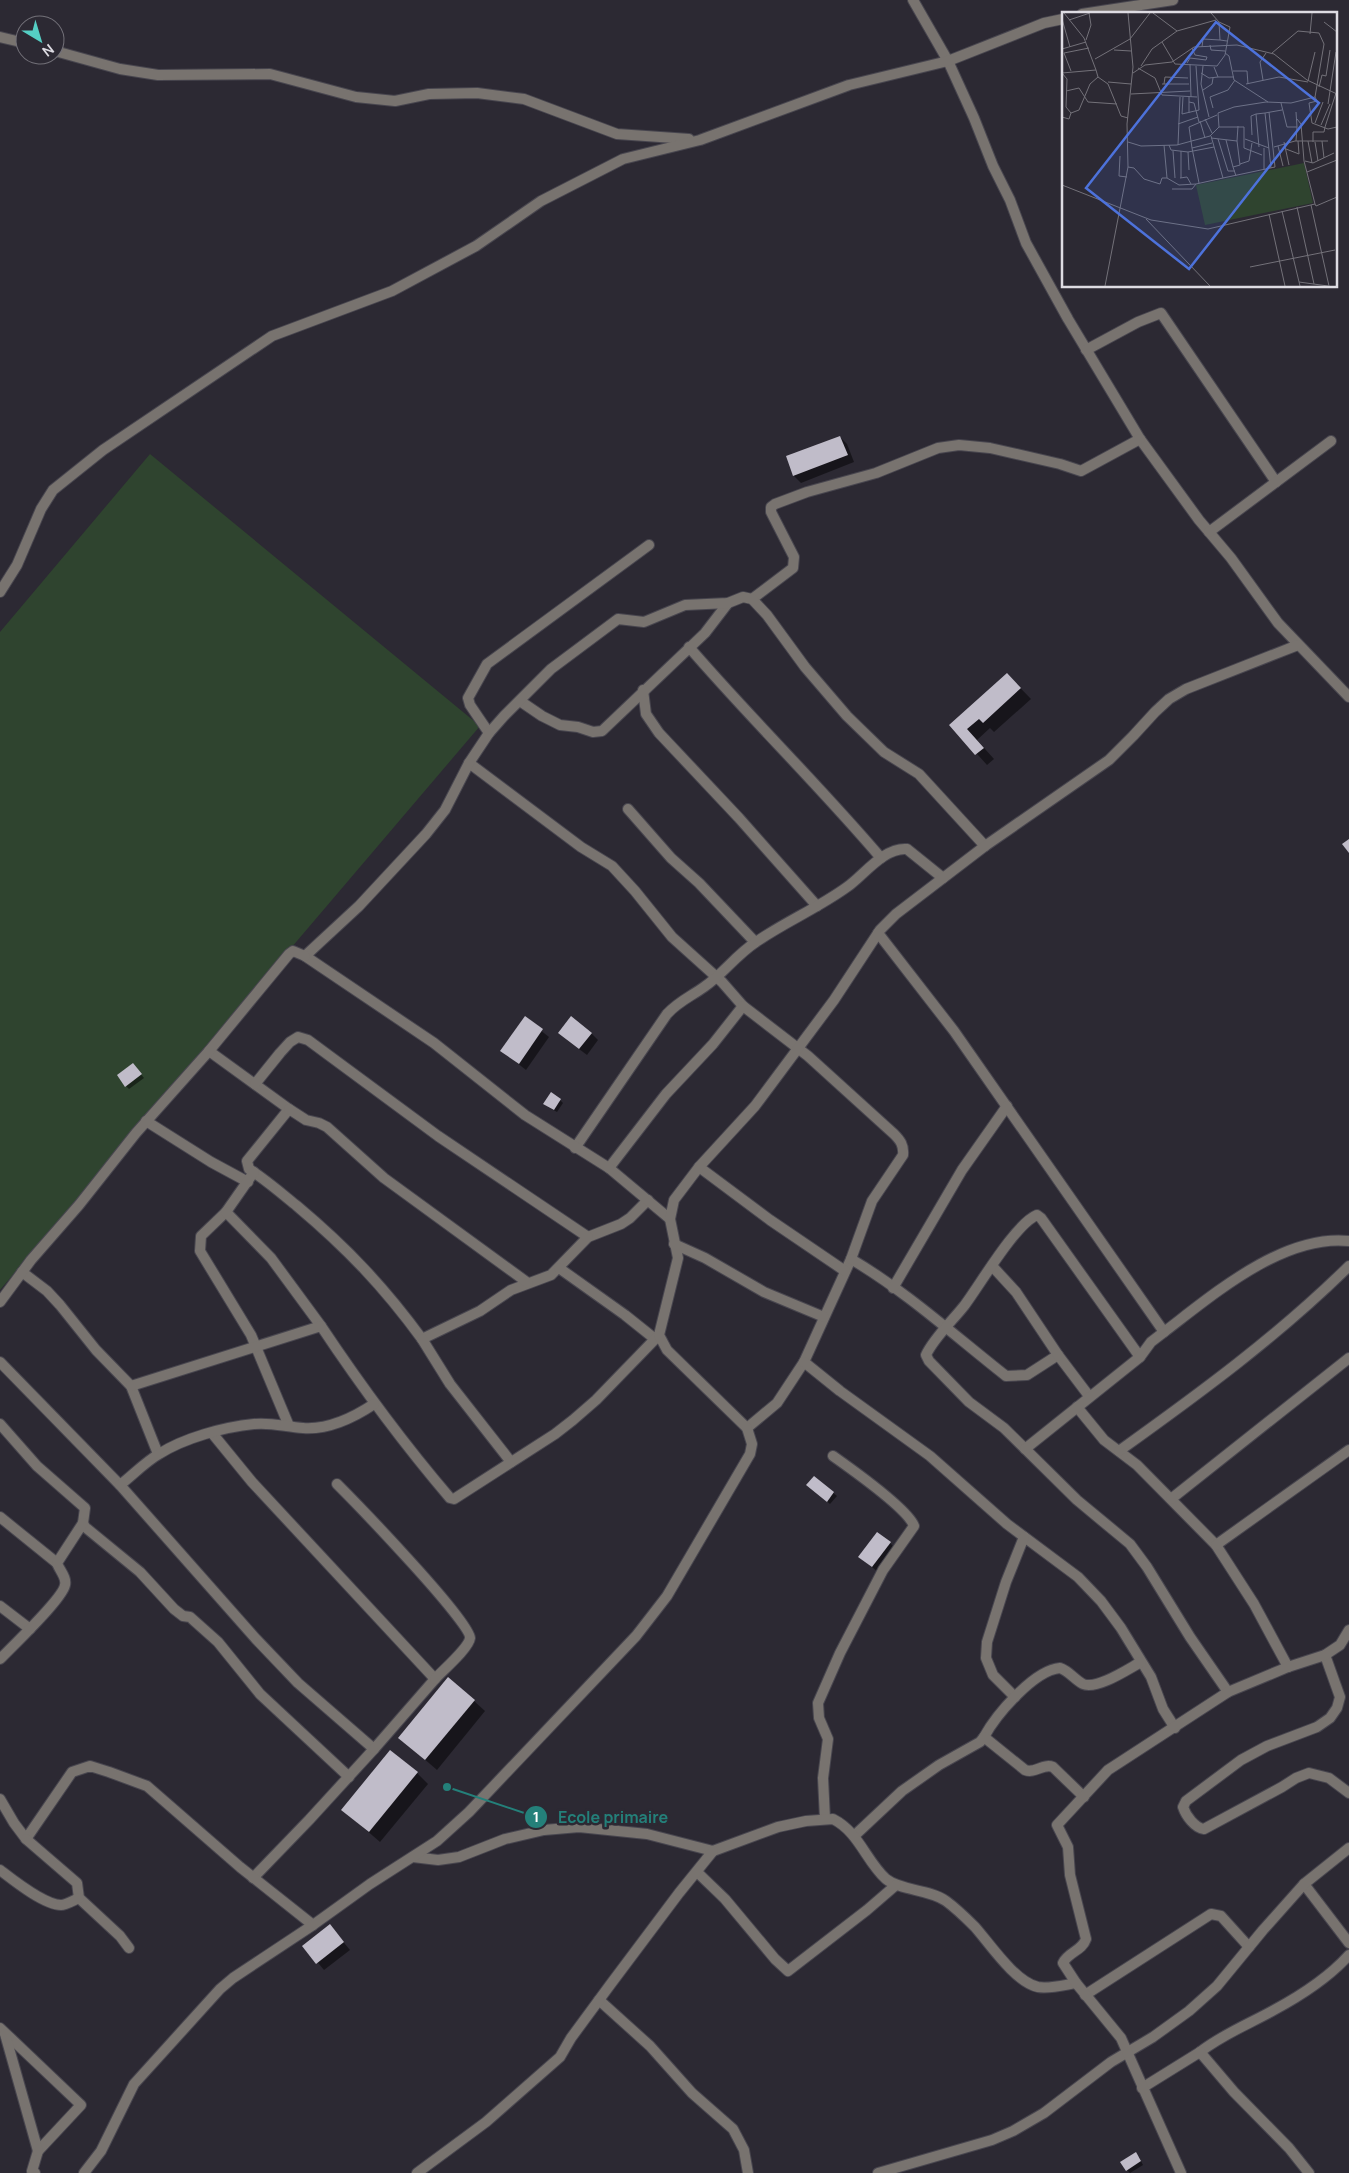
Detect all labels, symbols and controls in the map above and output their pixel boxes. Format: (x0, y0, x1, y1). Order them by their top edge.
inset map (1062, 12, 1336, 288)
north arrow (15, 15, 65, 65)
text: N (38, 40, 58, 61)
callout: Ecole primaire (523, 1802, 678, 1833)
text: 1 (533, 1806, 539, 1827)
text: Ecole primaire (558, 1806, 668, 1828)

